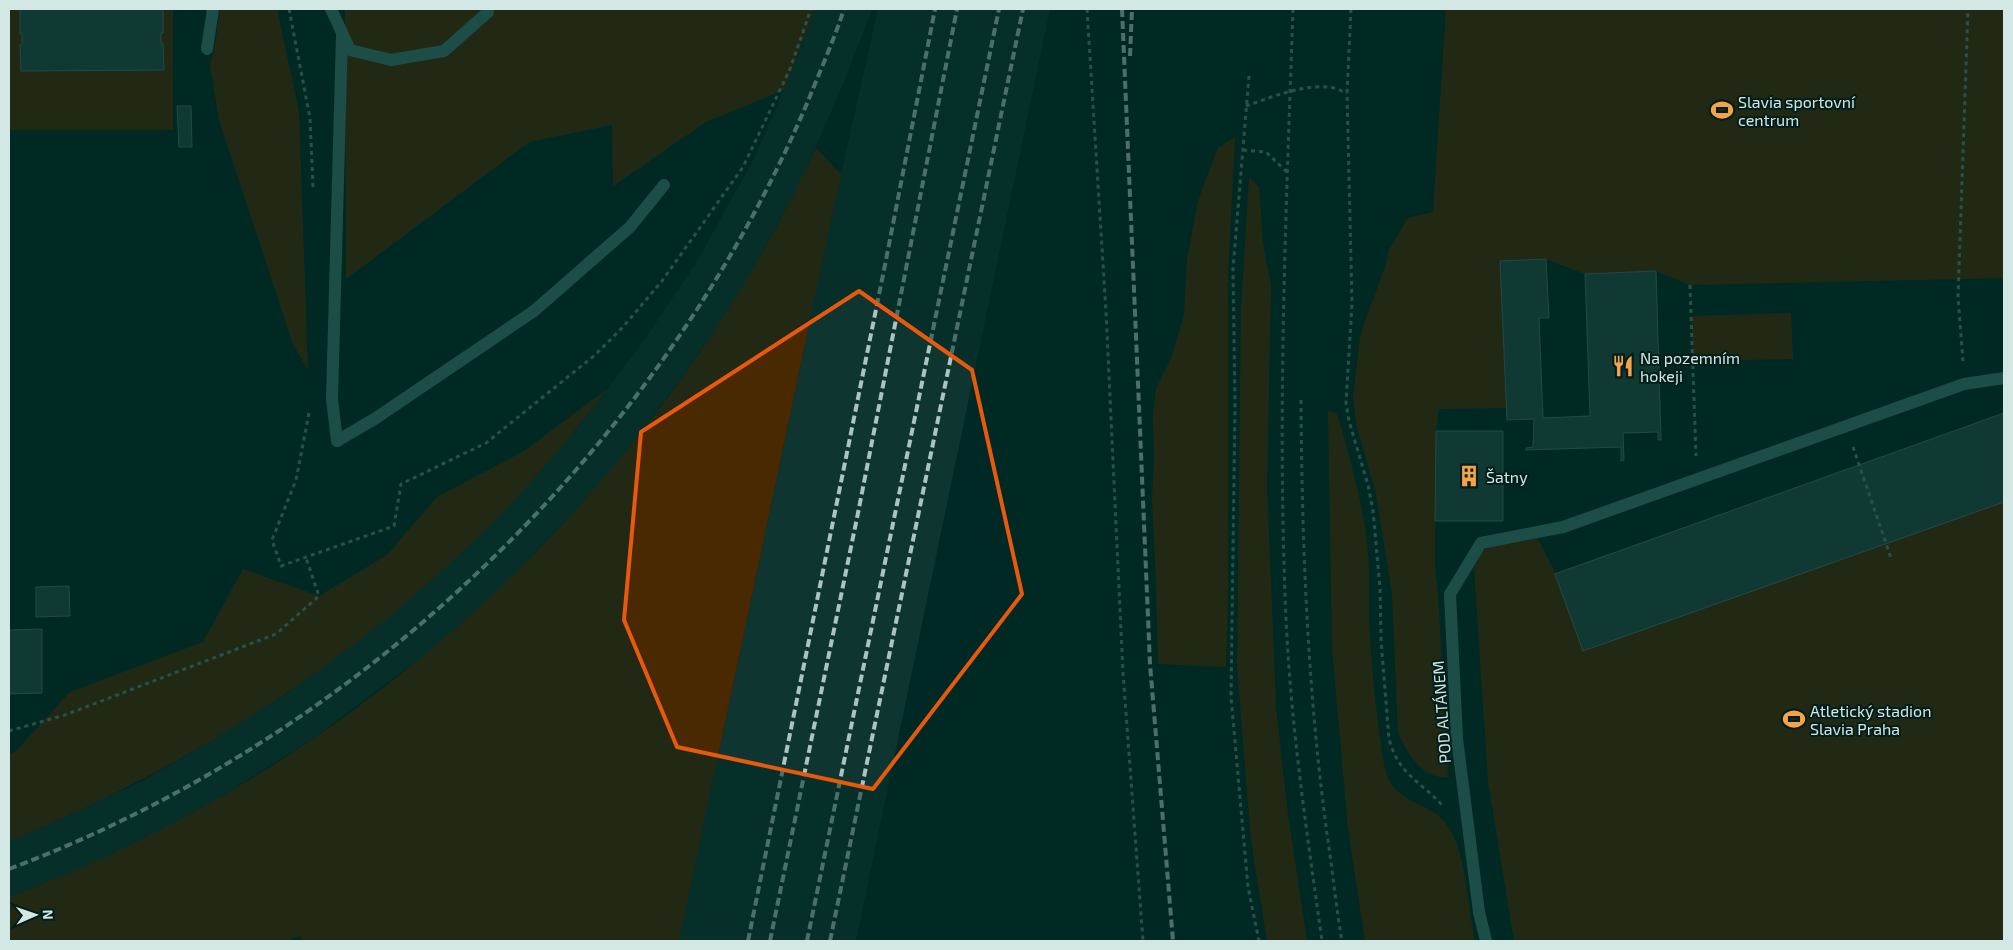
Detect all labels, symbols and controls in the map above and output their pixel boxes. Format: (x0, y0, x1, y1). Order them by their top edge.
place label: Slavia sportovní centrum (1738, 92, 1856, 129)
sports icon: Slavia sportovní centrum (1709, 97, 1735, 123)
place label: Na pozemním hokeji (1640, 348, 1740, 386)
restaurant icon: Na pozemním hokeji (1610, 353, 1636, 379)
building icon: Šatny (1456, 463, 1482, 489)
place label: Šatny (1486, 467, 1528, 486)
street label: POD ALTÁNEM (1428, 660, 1454, 764)
place label: Atletický stadion Slavia Praha (1810, 701, 1931, 738)
sports icon: Atletický stadion Slavia Praha (1781, 706, 1807, 732)
north arrow (10, 890, 60, 940)
text: N (40, 909, 57, 920)

